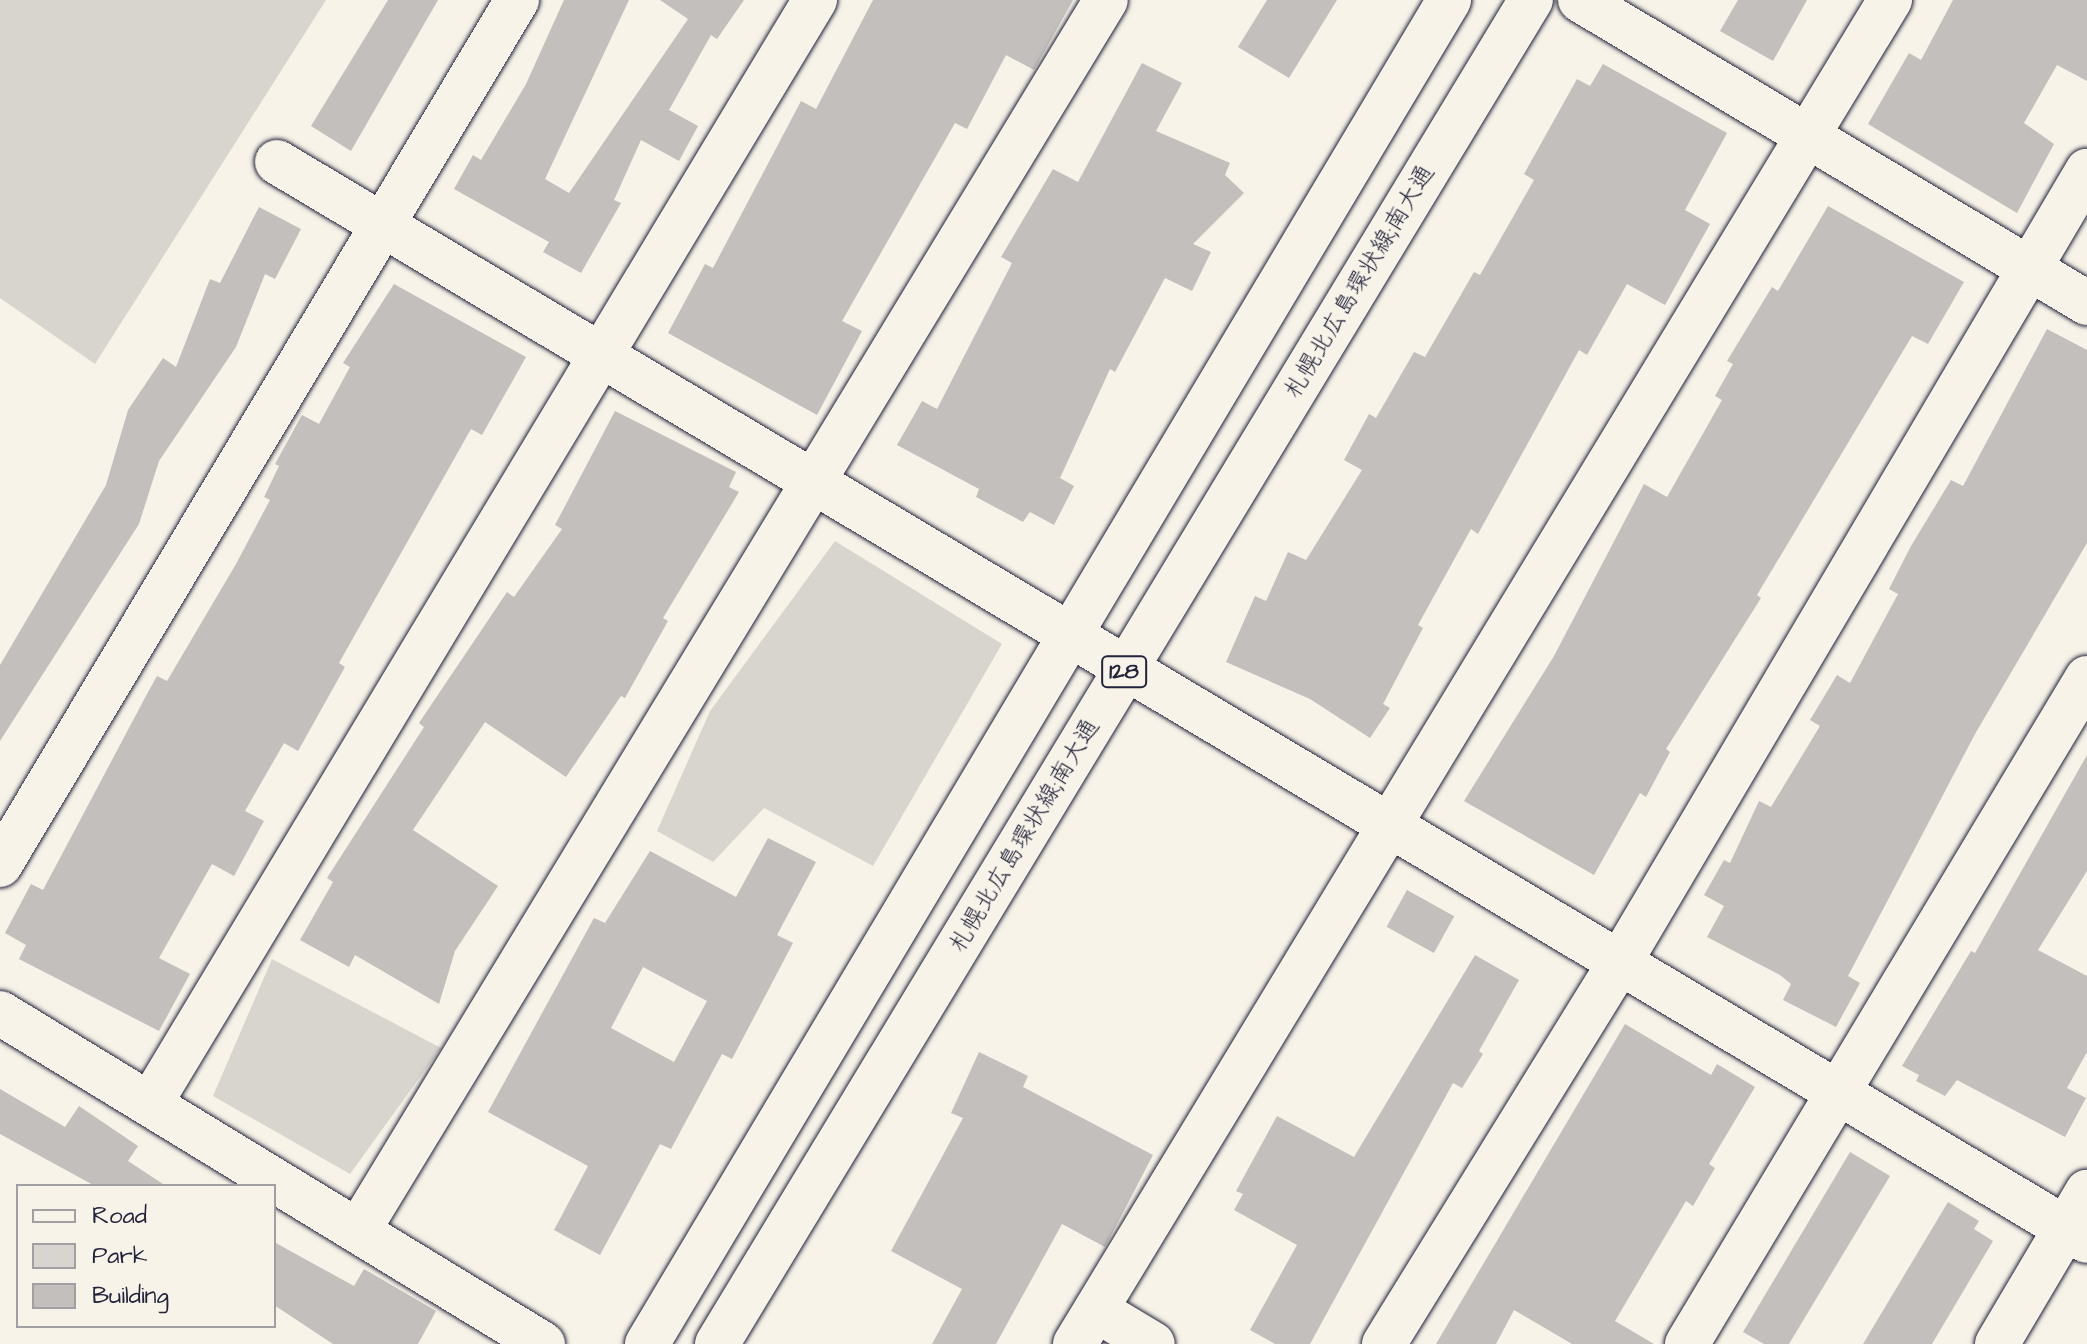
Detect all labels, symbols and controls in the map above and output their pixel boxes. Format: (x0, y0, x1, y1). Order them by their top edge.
street label: 札幌北広島環状線;南大通 (1279, 160, 1441, 404)
road number: 128 (1100, 654, 1148, 690)
street label: 札幌北広島環状線;南大通 (944, 714, 1106, 958)
legend (16, 1184, 276, 1328)
text: Road (92, 1199, 147, 1233)
text: Park (92, 1239, 148, 1273)
text: Building (92, 1279, 169, 1313)

